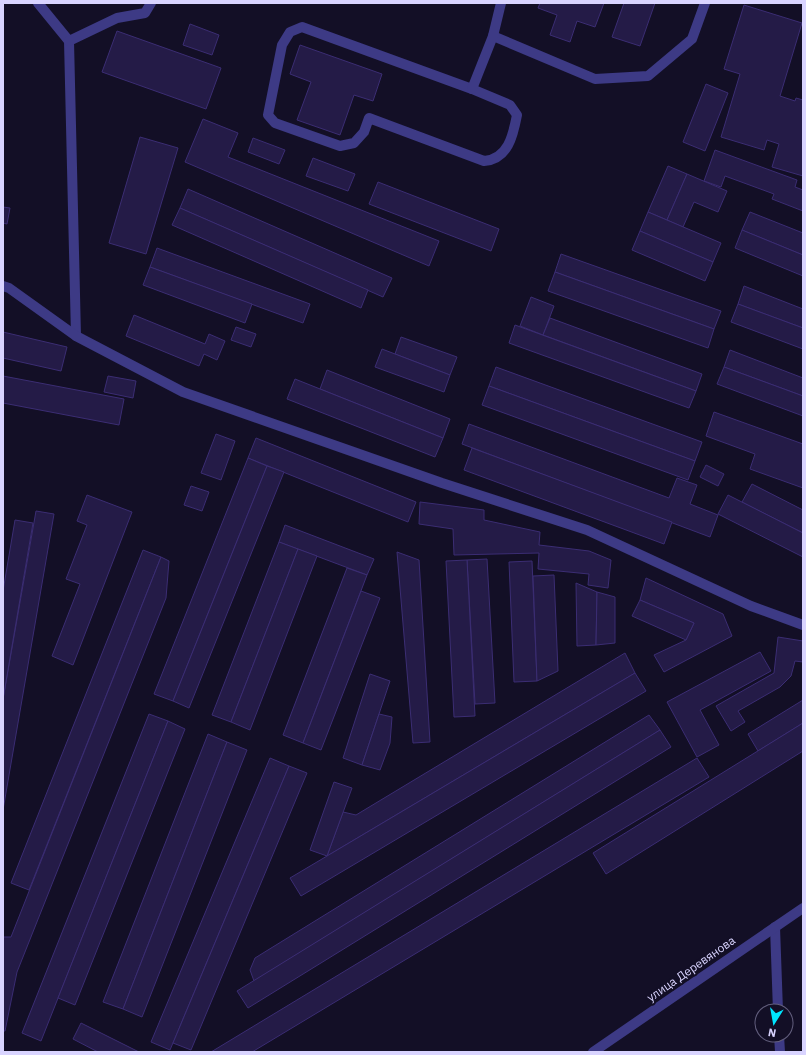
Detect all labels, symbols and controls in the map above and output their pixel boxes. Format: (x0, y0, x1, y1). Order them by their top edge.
street label: улица Деревянова (644, 932, 738, 1005)
north arrow (754, 1003, 794, 1043)
text: N (767, 1025, 777, 1040)

